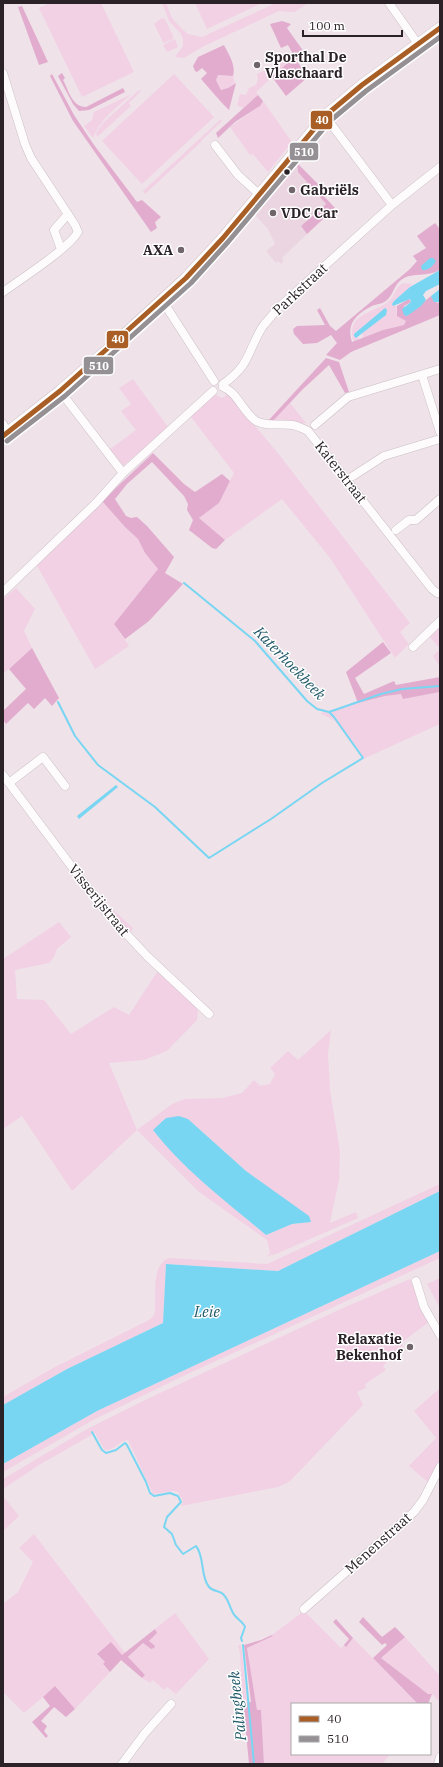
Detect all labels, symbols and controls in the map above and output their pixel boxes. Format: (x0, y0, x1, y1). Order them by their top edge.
scale bar (303, 12, 402, 38)
text: 100 m (309, 18, 345, 33)
place label: Sporthal De Vlaschaard (265, 48, 347, 82)
marker: Sporthal De Vlaschaard (252, 60, 262, 70)
line badge: 40 (310, 110, 333, 130)
text: 40 (315, 113, 329, 127)
line badge: 510 (289, 142, 319, 161)
text: 510 (294, 145, 314, 159)
unlabelled marker (282, 167, 292, 177)
place label: Gabriëls (300, 181, 359, 199)
marker: Gabriëls (287, 185, 297, 195)
place label: VDC Car (281, 204, 338, 222)
marker: VDC Car (268, 208, 278, 218)
place label: AXA (143, 241, 173, 259)
marker: AXA (176, 245, 186, 255)
street label: Parkstraat (269, 259, 331, 319)
line badge: 40 (106, 330, 129, 349)
text: 40 (111, 332, 125, 346)
line badge: 510 (83, 356, 114, 375)
text: 510 (89, 359, 109, 373)
street label: Katerstraat (311, 437, 371, 507)
water label: Katerhoekbeek (249, 621, 330, 704)
street label: Visserijstraat (65, 860, 134, 940)
water label: Leie (193, 1302, 220, 1321)
place label: Relaxatie Bekenhof (336, 1330, 404, 1364)
marker: Relaxatie Bekenhof (405, 1342, 415, 1352)
street label: Menenstraat (341, 1508, 415, 1577)
water label: Palingbeek (224, 1670, 250, 1743)
legend (291, 1703, 431, 1755)
text: 40 (327, 1711, 341, 1726)
text: 510 (327, 1731, 349, 1746)

